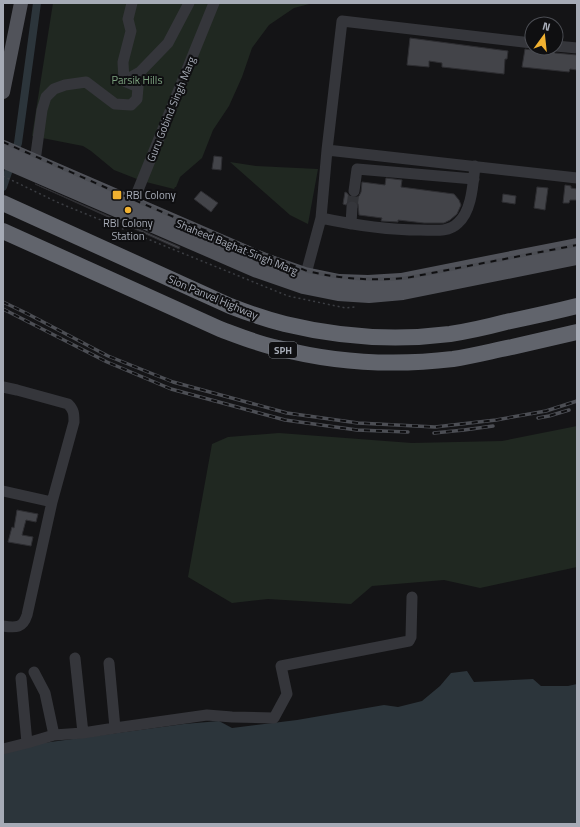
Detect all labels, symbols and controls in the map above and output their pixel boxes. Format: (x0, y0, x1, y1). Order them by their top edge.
north arrow (524, 16, 564, 56)
text: N (541, 18, 552, 35)
street label: Guru Gobind Singh Marg (143, 54, 200, 164)
park label: Parsik Hills (111, 72, 163, 88)
place label: RBI Colony (126, 187, 177, 203)
marker: RBI Colony (111, 189, 123, 201)
marker: RBI Colony Station (123, 205, 133, 215)
place label: RBI Colony Station (103, 215, 154, 244)
street label: Shaheed Baghat Singh Marg (173, 215, 301, 279)
street label: Sion Panvel Highway (165, 271, 261, 323)
road number: SPH (269, 342, 297, 358)

